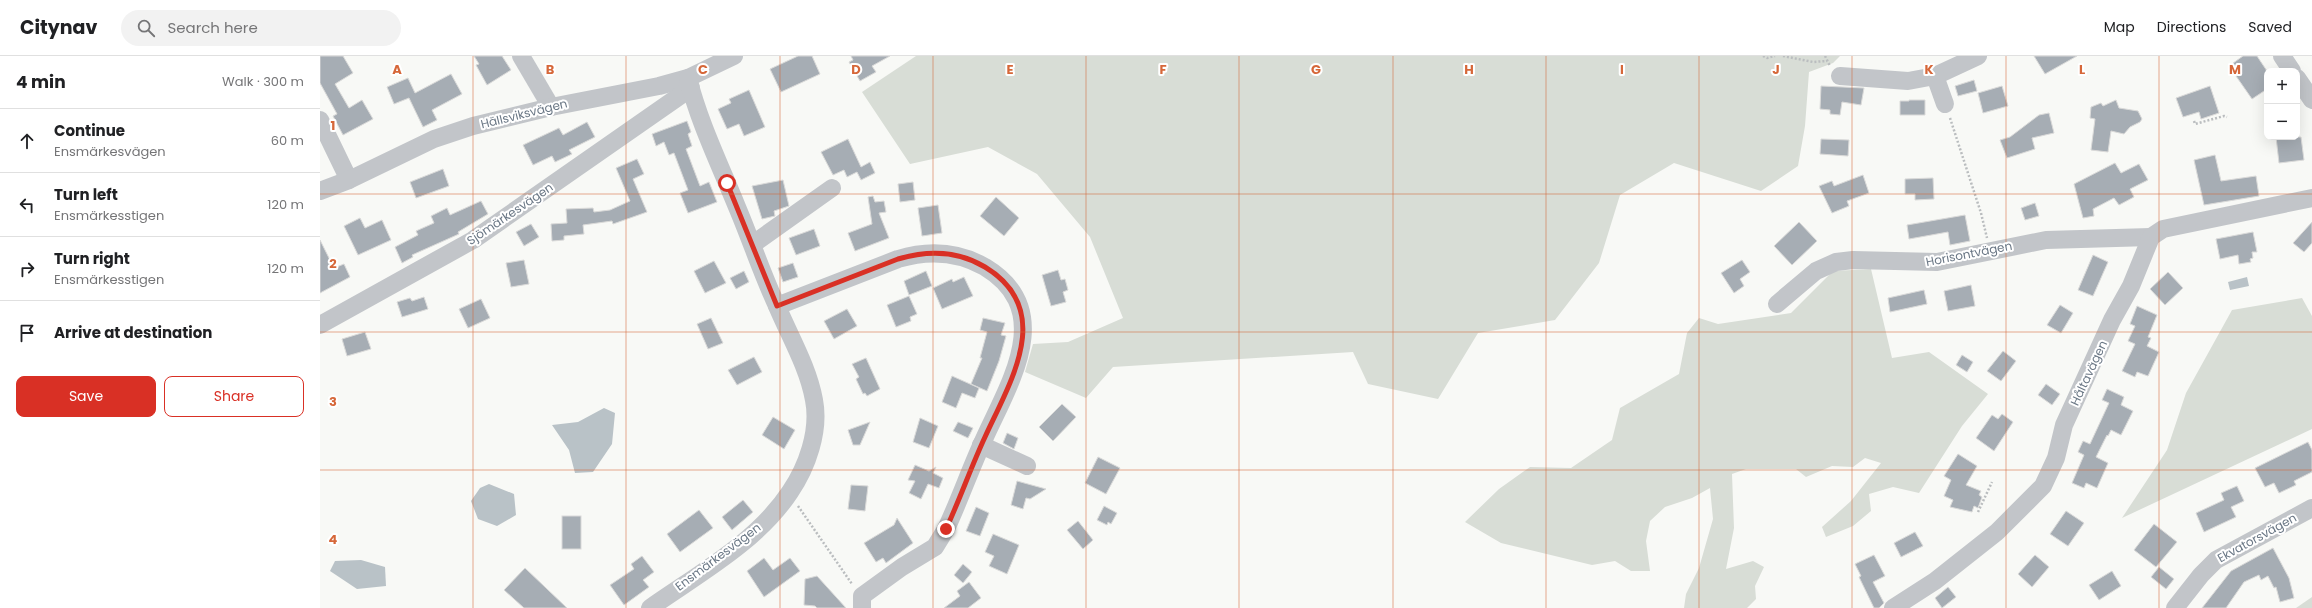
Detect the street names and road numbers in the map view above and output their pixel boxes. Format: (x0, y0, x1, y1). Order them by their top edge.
street label: Hällsviksvägen (479, 95, 569, 133)
street label: Sjömärkesvägen (463, 178, 556, 249)
street label: Horisontvägen (1924, 237, 2013, 270)
street label: Håltavägen (2066, 338, 2111, 408)
street label: Ekvatorsvägen (2214, 509, 2299, 566)
street label: Ensmärkesvägen (671, 519, 764, 594)

